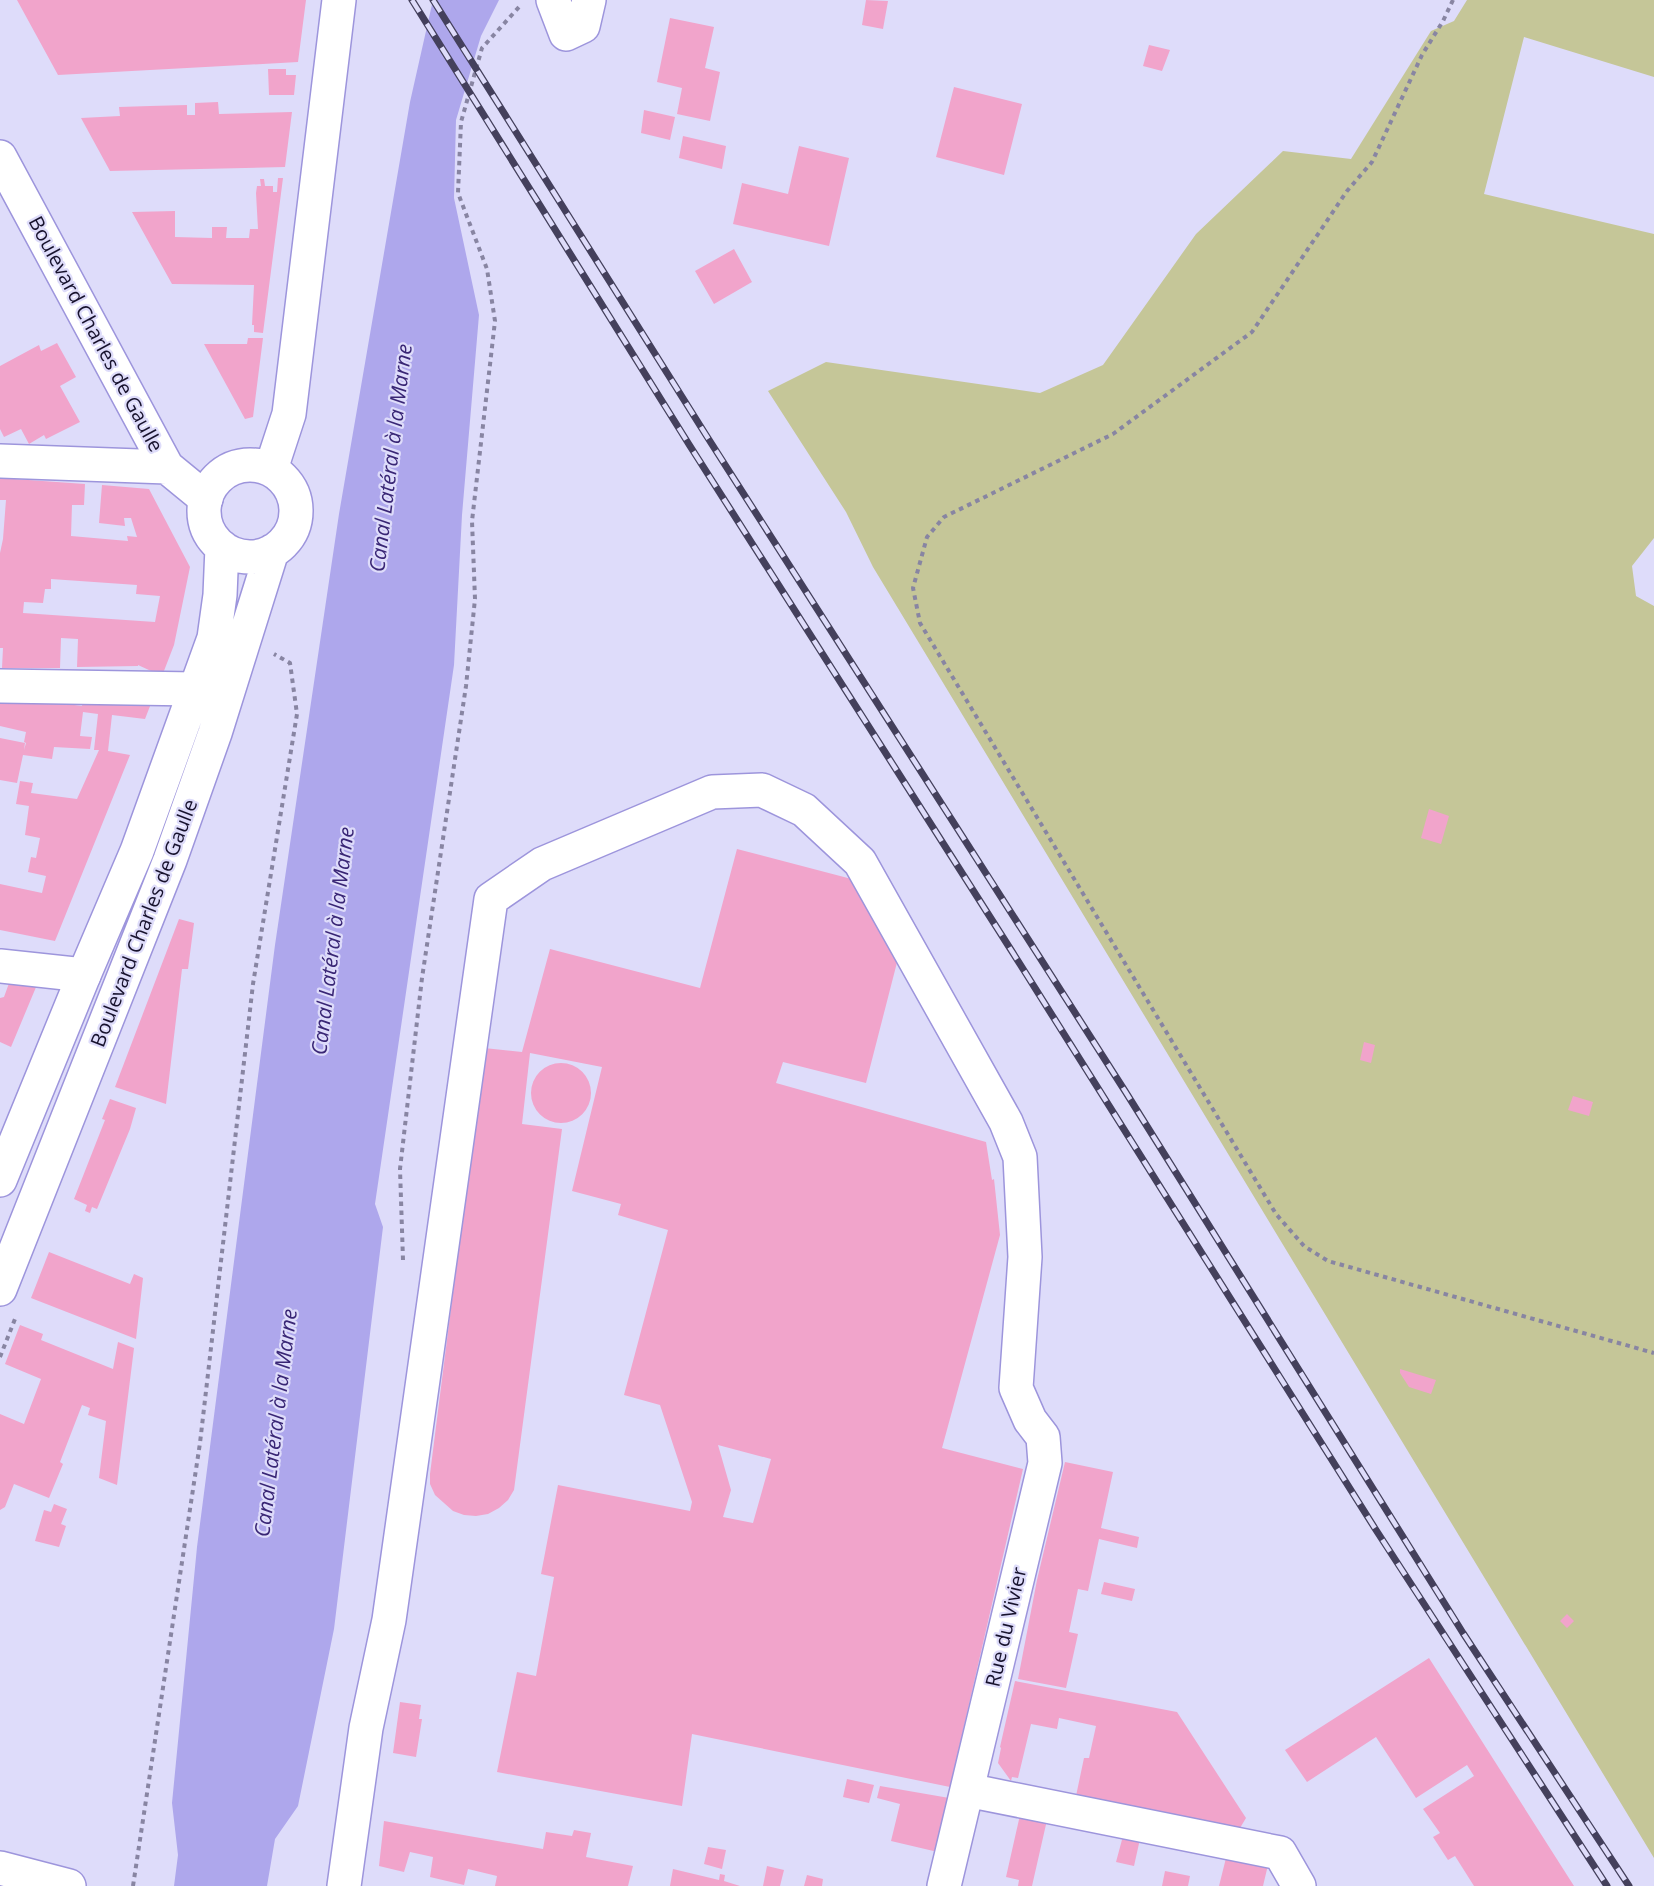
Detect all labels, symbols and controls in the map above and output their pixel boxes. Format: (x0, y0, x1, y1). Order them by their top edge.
street label: Boulevard Charles de Gaulle (23, 211, 170, 456)
water label: Canal Latéral à la Marne (362, 342, 418, 573)
street label: Boulevard Charles de Gaulle (84, 795, 203, 1051)
water label: Canal Latéral à la Marne (304, 825, 360, 1056)
water label: Canal Latéral à la Marne (247, 1307, 303, 1538)
street label: Rue du Vivier (979, 1564, 1032, 1689)

